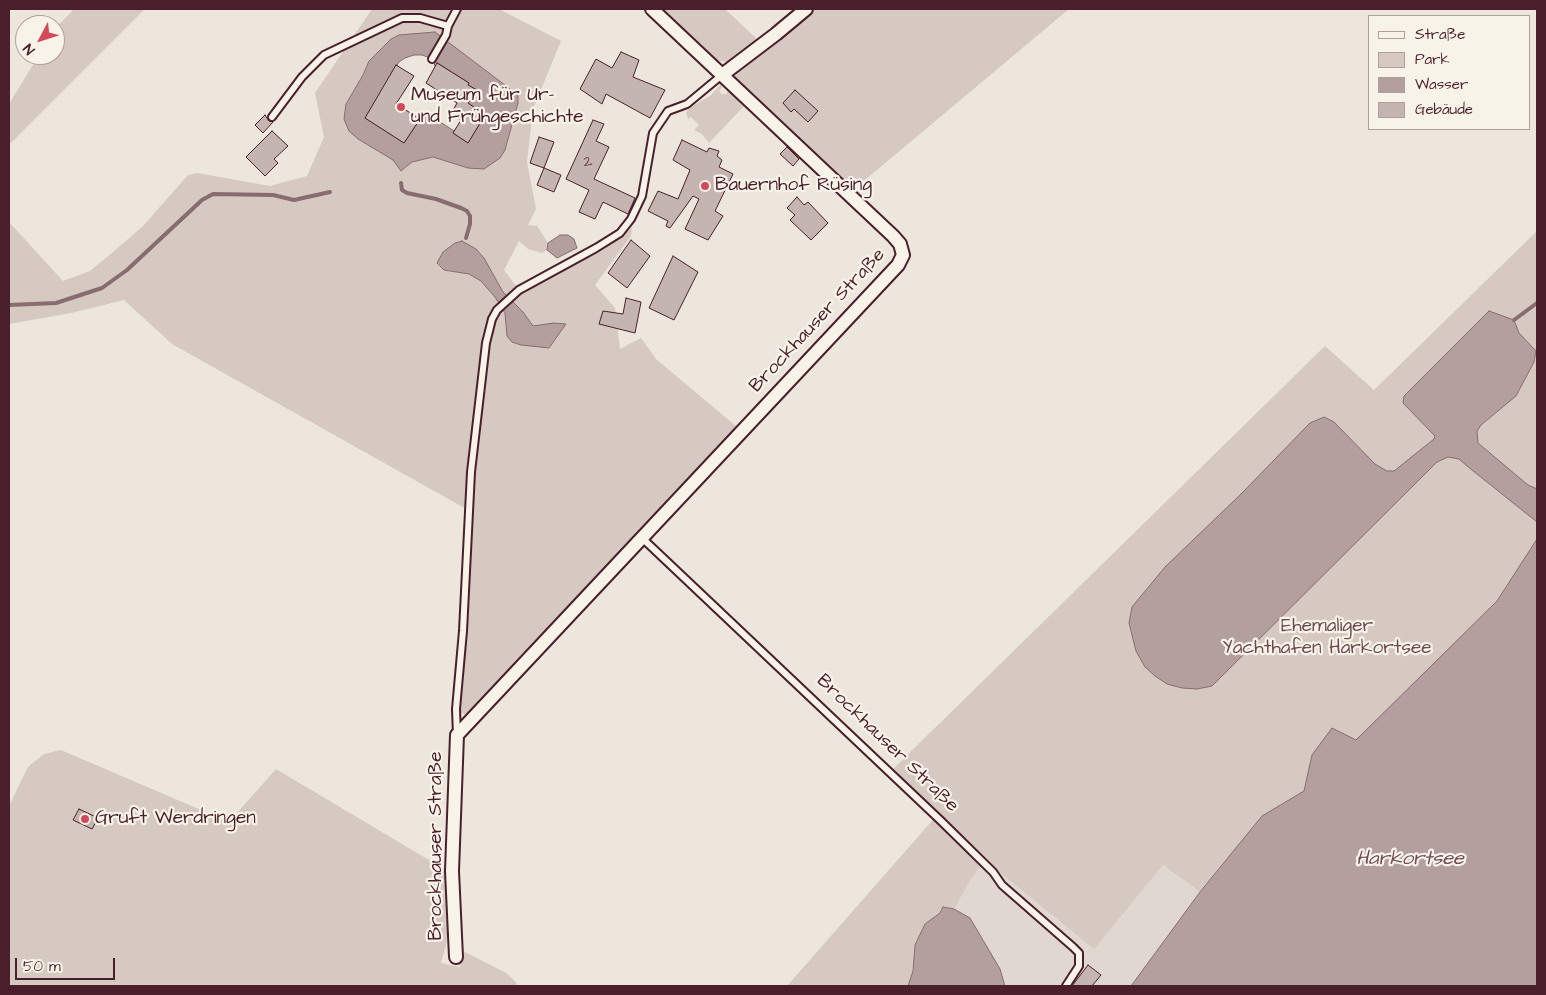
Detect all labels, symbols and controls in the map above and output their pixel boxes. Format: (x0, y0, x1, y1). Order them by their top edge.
north arrow (15, 15, 65, 65)
legend (1368, 15, 1531, 130)
text: Straße (1415, 24, 1465, 45)
text: N (19, 39, 40, 59)
text: Park (1415, 49, 1450, 70)
text: Wasser (1415, 74, 1468, 95)
place label: Museum für Ur- und Frühgeschichte (411, 85, 584, 129)
text: Gebäude (1415, 99, 1473, 120)
marker: Museum für Ur- und Frühgeschichte (395, 101, 407, 113)
house number: 2 (583, 153, 593, 173)
place label: Bauernhof Rüsing (715, 175, 872, 197)
marker: Bauernhof Rüsing (699, 180, 711, 192)
street label: Brockhauser Straße (745, 244, 891, 398)
park label: Ehemaliger Yachthafen Harkortsee (1223, 616, 1431, 660)
street label: Brockhauser Straße (811, 670, 963, 818)
street label: Brockhauser Straße (426, 752, 448, 940)
place label: Gruft Werdringen (95, 808, 256, 830)
marker: Gruft Werdringen (79, 813, 91, 825)
water label: Harkortsee (1356, 848, 1464, 872)
scale bar (18, 948, 118, 980)
text: 50 m (23, 956, 61, 977)

